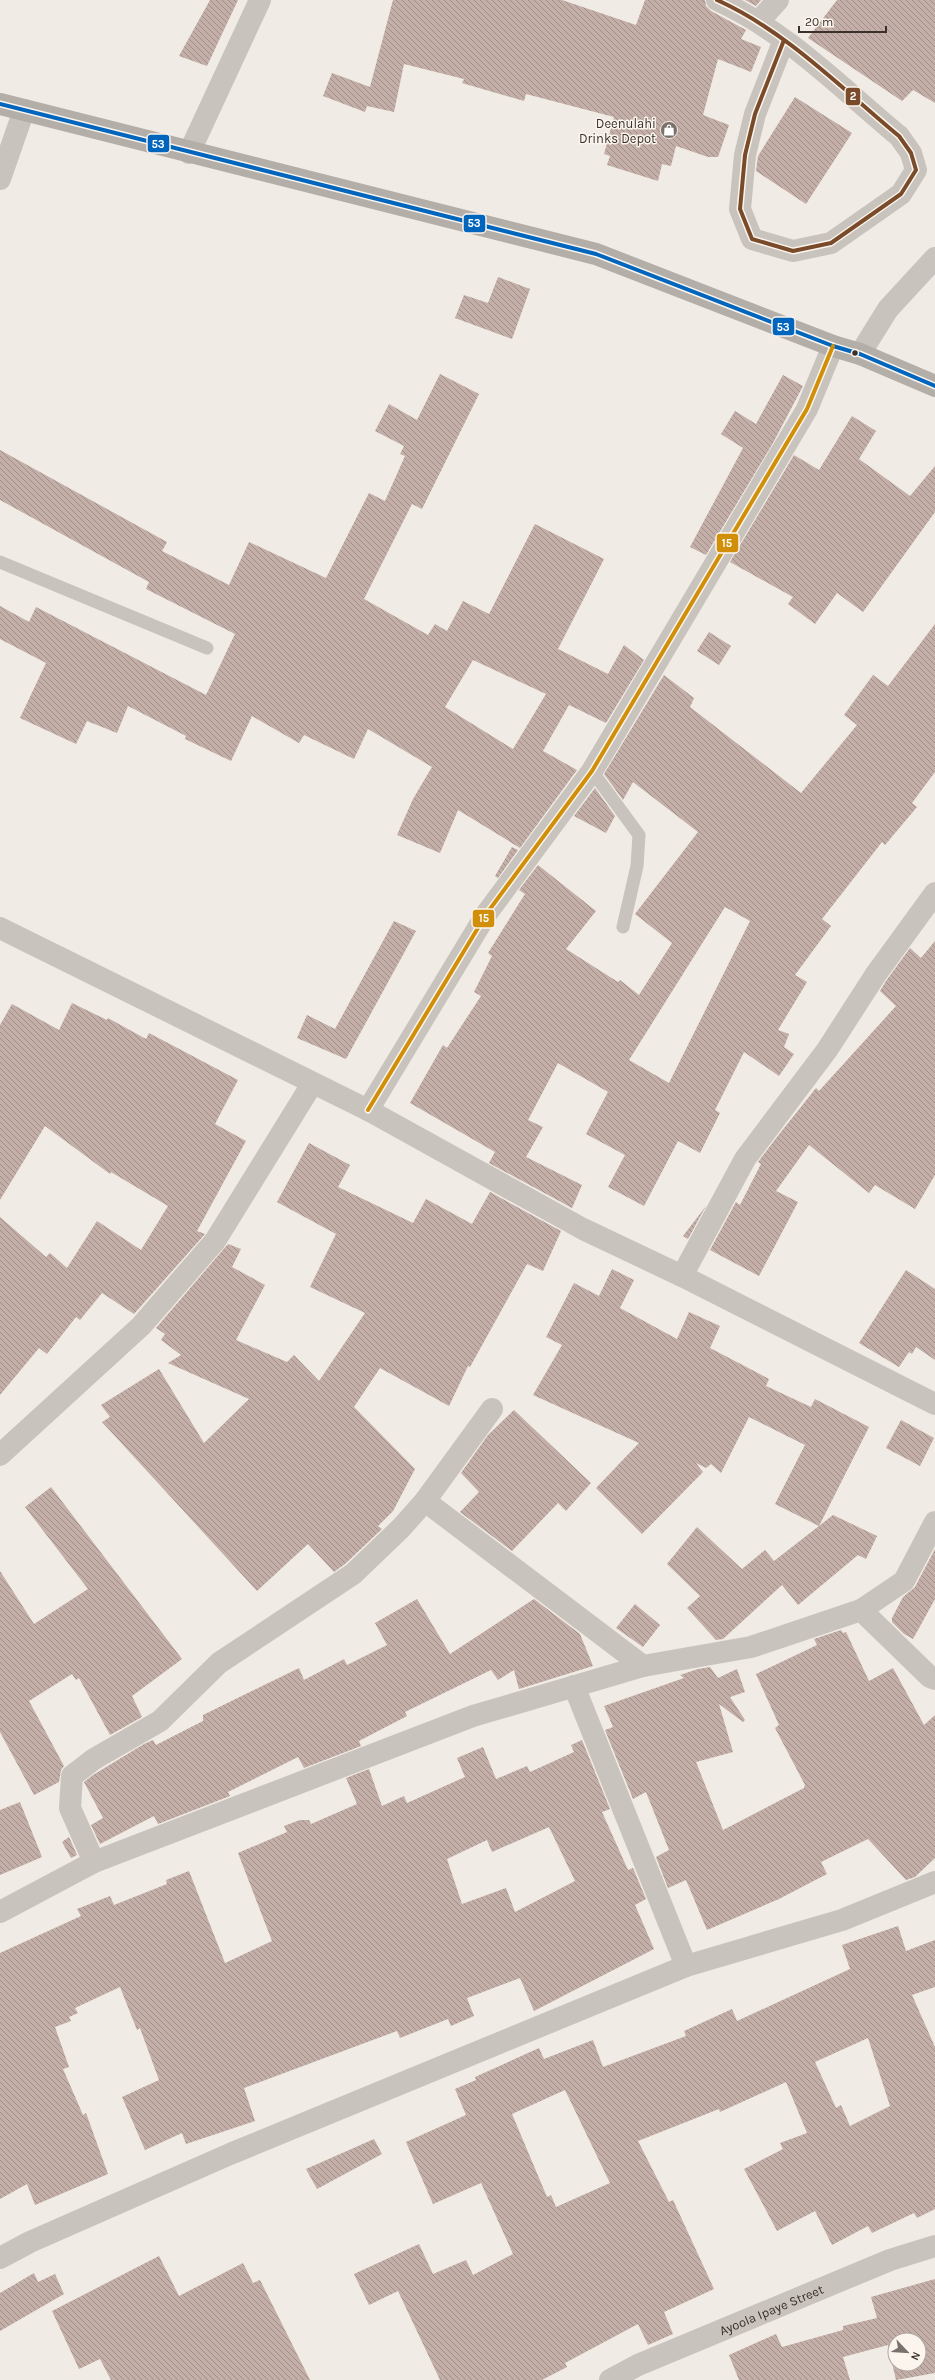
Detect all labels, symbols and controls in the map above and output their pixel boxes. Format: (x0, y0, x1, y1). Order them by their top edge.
scale bar (799, 8, 886, 34)
text: 20 m (805, 15, 833, 29)
line badge: 2 (845, 87, 861, 106)
text: 2 (850, 90, 857, 103)
place label: Deenulahi Drinks Depot (579, 116, 656, 146)
shop icon: Deenulahi Drinks Depot (659, 120, 679, 140)
line badge: 53 (147, 134, 170, 153)
text: 53 (151, 138, 165, 151)
line badge: 53 (463, 214, 486, 233)
text: 53 (467, 217, 481, 230)
line badge: 53 (772, 317, 795, 336)
text: 53 (776, 321, 790, 334)
unlabelled marker (850, 348, 860, 358)
line badge: 15 (716, 533, 739, 553)
text: 15 (722, 537, 732, 550)
line badge: 15 (472, 909, 495, 928)
text: 15 (479, 912, 489, 925)
street label: Ayoola Ipaye Street (717, 2281, 825, 2338)
north arrow (887, 2332, 927, 2372)
text: N (908, 2350, 923, 2362)

